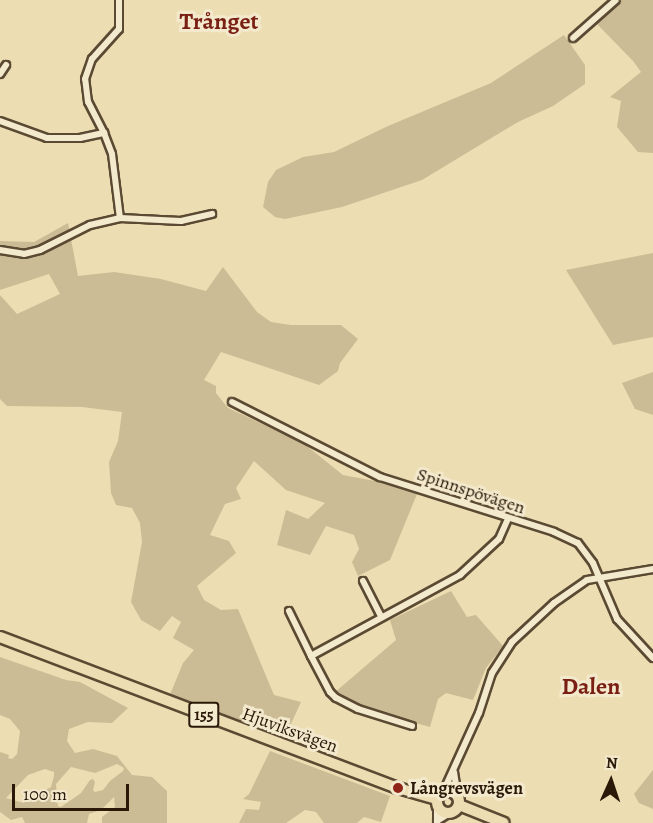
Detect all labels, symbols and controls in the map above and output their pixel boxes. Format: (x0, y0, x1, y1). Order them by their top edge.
district label: Trånget (179, 8, 259, 36)
street label: Spinnspövägen (414, 463, 528, 519)
district label: Dalen (561, 673, 621, 701)
road number: 155 (188, 702, 220, 728)
street label: Hjuviksvägen (239, 703, 341, 757)
north arrow (581, 751, 641, 811)
text: N (606, 752, 618, 774)
scale bar (15, 772, 132, 810)
place label: Långrevsvägen (410, 777, 523, 799)
marker: Långrevsvägen (391, 781, 405, 795)
text: 100 m (23, 782, 67, 806)

